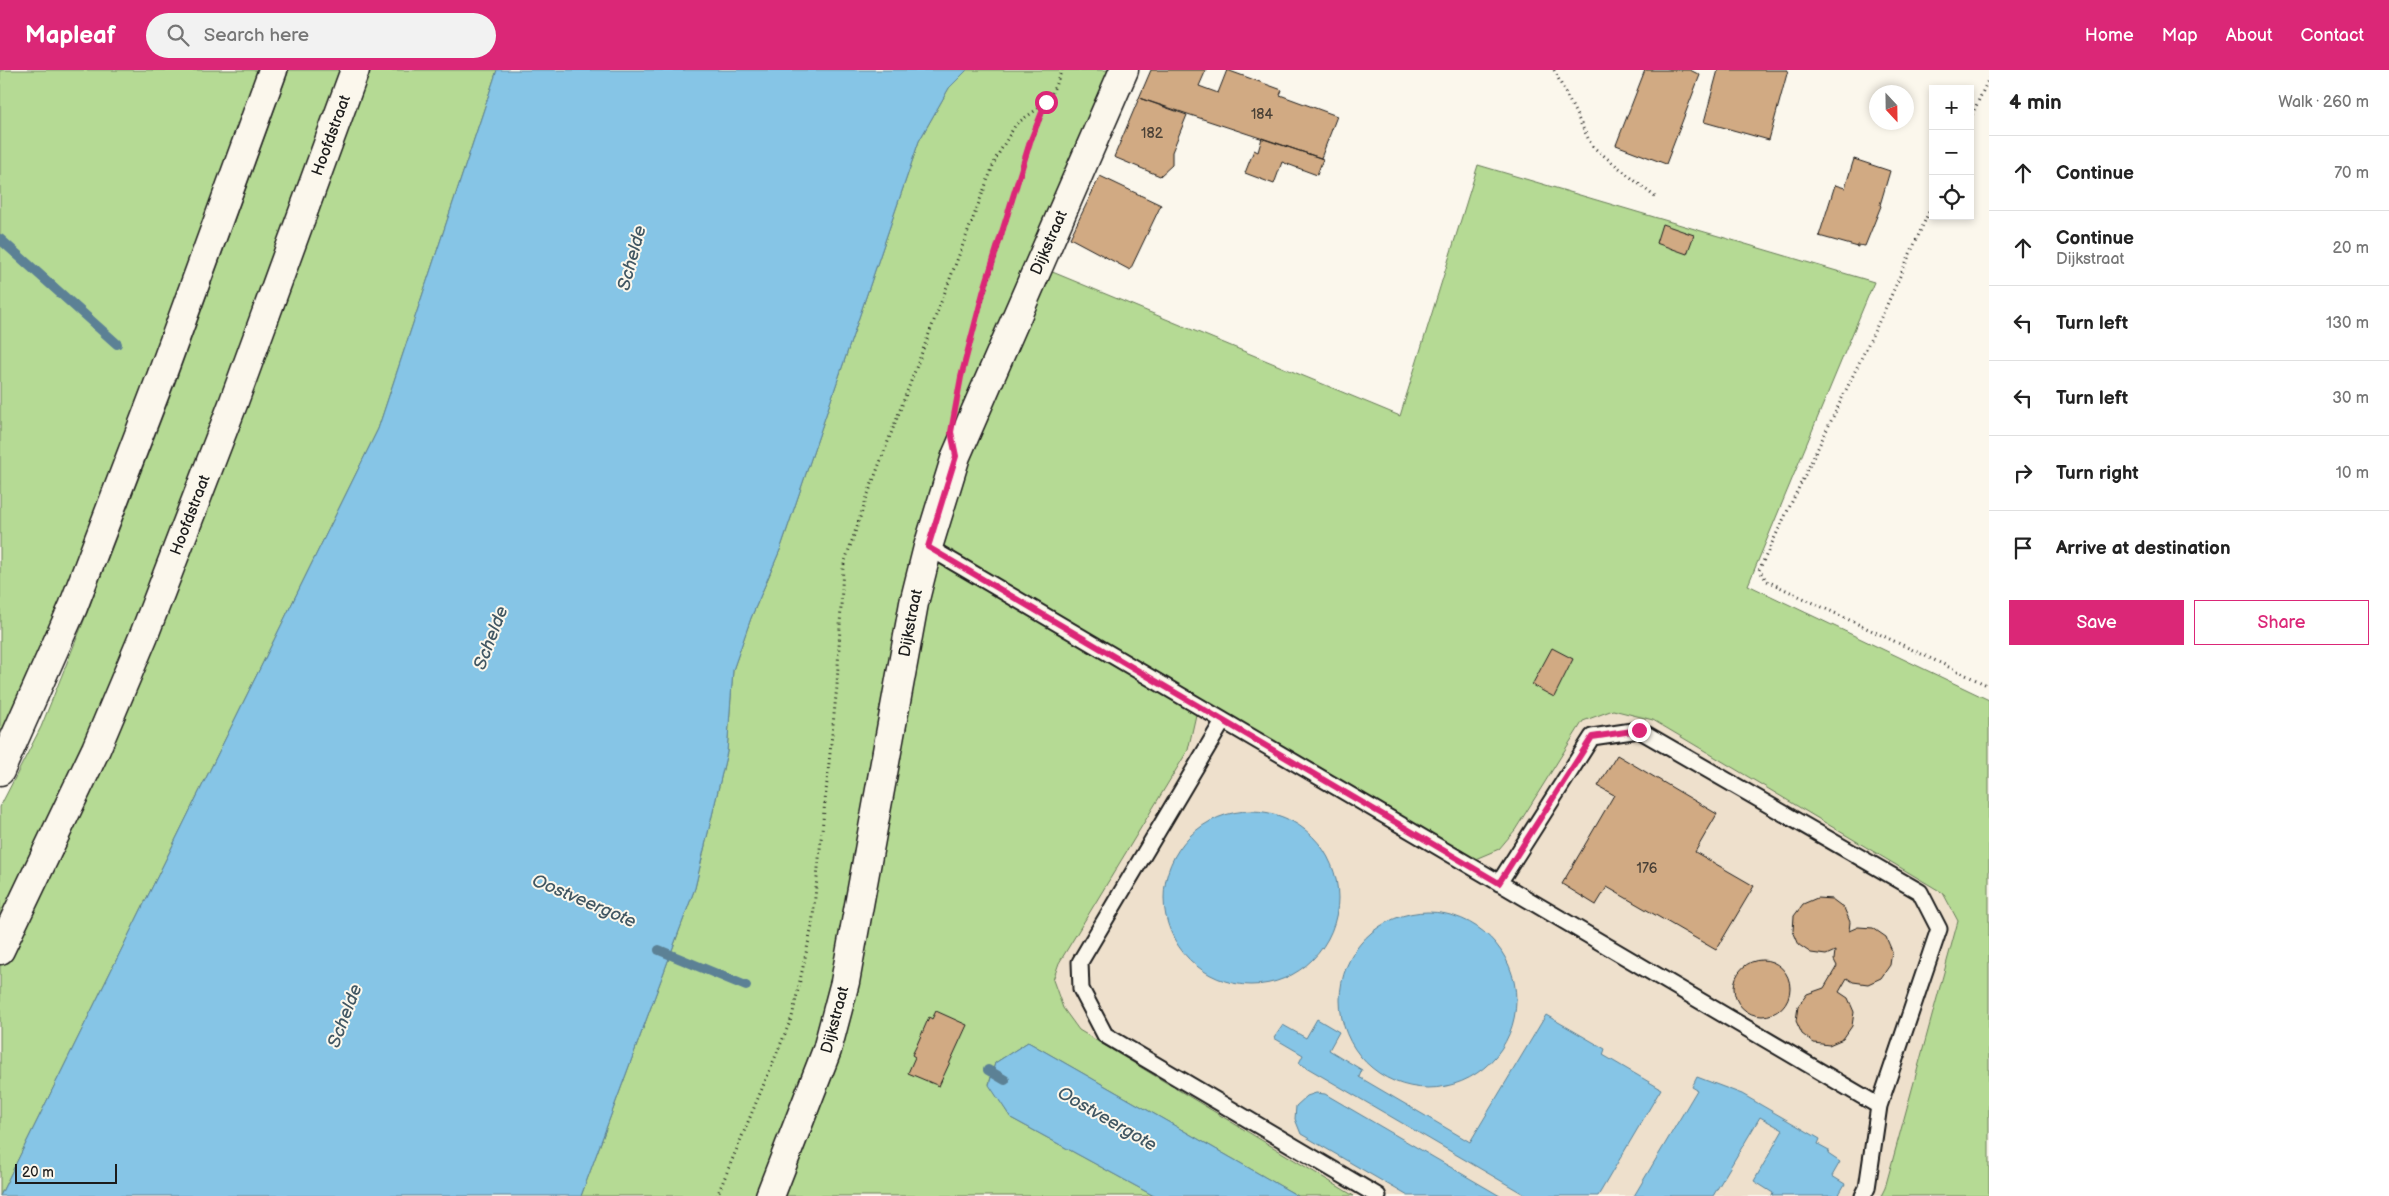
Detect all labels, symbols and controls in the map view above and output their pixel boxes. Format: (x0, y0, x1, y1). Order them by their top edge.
search box (146, 13, 496, 58)
text: Mapleaf (25, 21, 116, 50)
icon: search (164, 21, 192, 49)
text: Search here (204, 24, 309, 47)
text: Home (2085, 25, 2134, 46)
text: Map (2162, 25, 2198, 46)
text: About (2226, 25, 2273, 46)
text: Contact (2301, 25, 2364, 46)
north arrow (1869, 85, 1914, 130)
map controls (1929, 85, 1974, 220)
button: + (1929, 85, 1974, 130)
text: 4 min (2009, 90, 2062, 115)
route start (1035, 91, 1058, 114)
street label: Hoofdstraat (308, 92, 355, 178)
text: Walk · 260 m (2278, 93, 2369, 112)
house number: 184 (1251, 106, 1274, 123)
house number: 182 (1141, 125, 1164, 142)
button: − (1929, 130, 1974, 175)
icon: ahead (2009, 159, 2037, 187)
text: Continue (2056, 162, 2134, 185)
text: 70 m (2334, 164, 2369, 183)
button: locate (1929, 175, 1974, 220)
street label: Dijkstraat (1027, 207, 1071, 278)
water label: Schelde (613, 223, 651, 293)
text: Continue (2056, 227, 2134, 250)
icon: ahead (2009, 234, 2037, 262)
text: 20 m (2333, 239, 2369, 258)
text: Dijkstraat (2056, 250, 2124, 269)
icon: left (2009, 309, 2037, 337)
text: Turn left (2056, 312, 2128, 335)
text: 130 m (2326, 314, 2369, 333)
icon: left (2009, 384, 2037, 412)
text: Turn left (2056, 387, 2128, 410)
text: 30 m (2332, 389, 2369, 408)
icon: right (2009, 459, 2037, 487)
text: Turn right (2056, 462, 2139, 485)
text: 10 m (2336, 464, 2369, 483)
street label: Hoofdstraat (166, 472, 214, 558)
icon: arrive (2009, 534, 2037, 562)
text: Arrive at destination (2056, 537, 2231, 560)
street label: Dijkstraat (895, 587, 927, 658)
button: Save (2009, 600, 2184, 645)
button: Share (2194, 600, 2369, 645)
water label: Schelde (469, 603, 513, 673)
route end (1628, 719, 1651, 742)
house number: 176 (1637, 860, 1658, 877)
water label: Oostveergote (529, 870, 639, 932)
water label: Schelde (323, 981, 367, 1051)
street label: Dijkstraat (817, 984, 853, 1055)
water label: Oostveergote (1054, 1082, 1160, 1156)
scale bar (15, 1161, 118, 1184)
text: 20 m (22, 1164, 54, 1181)

